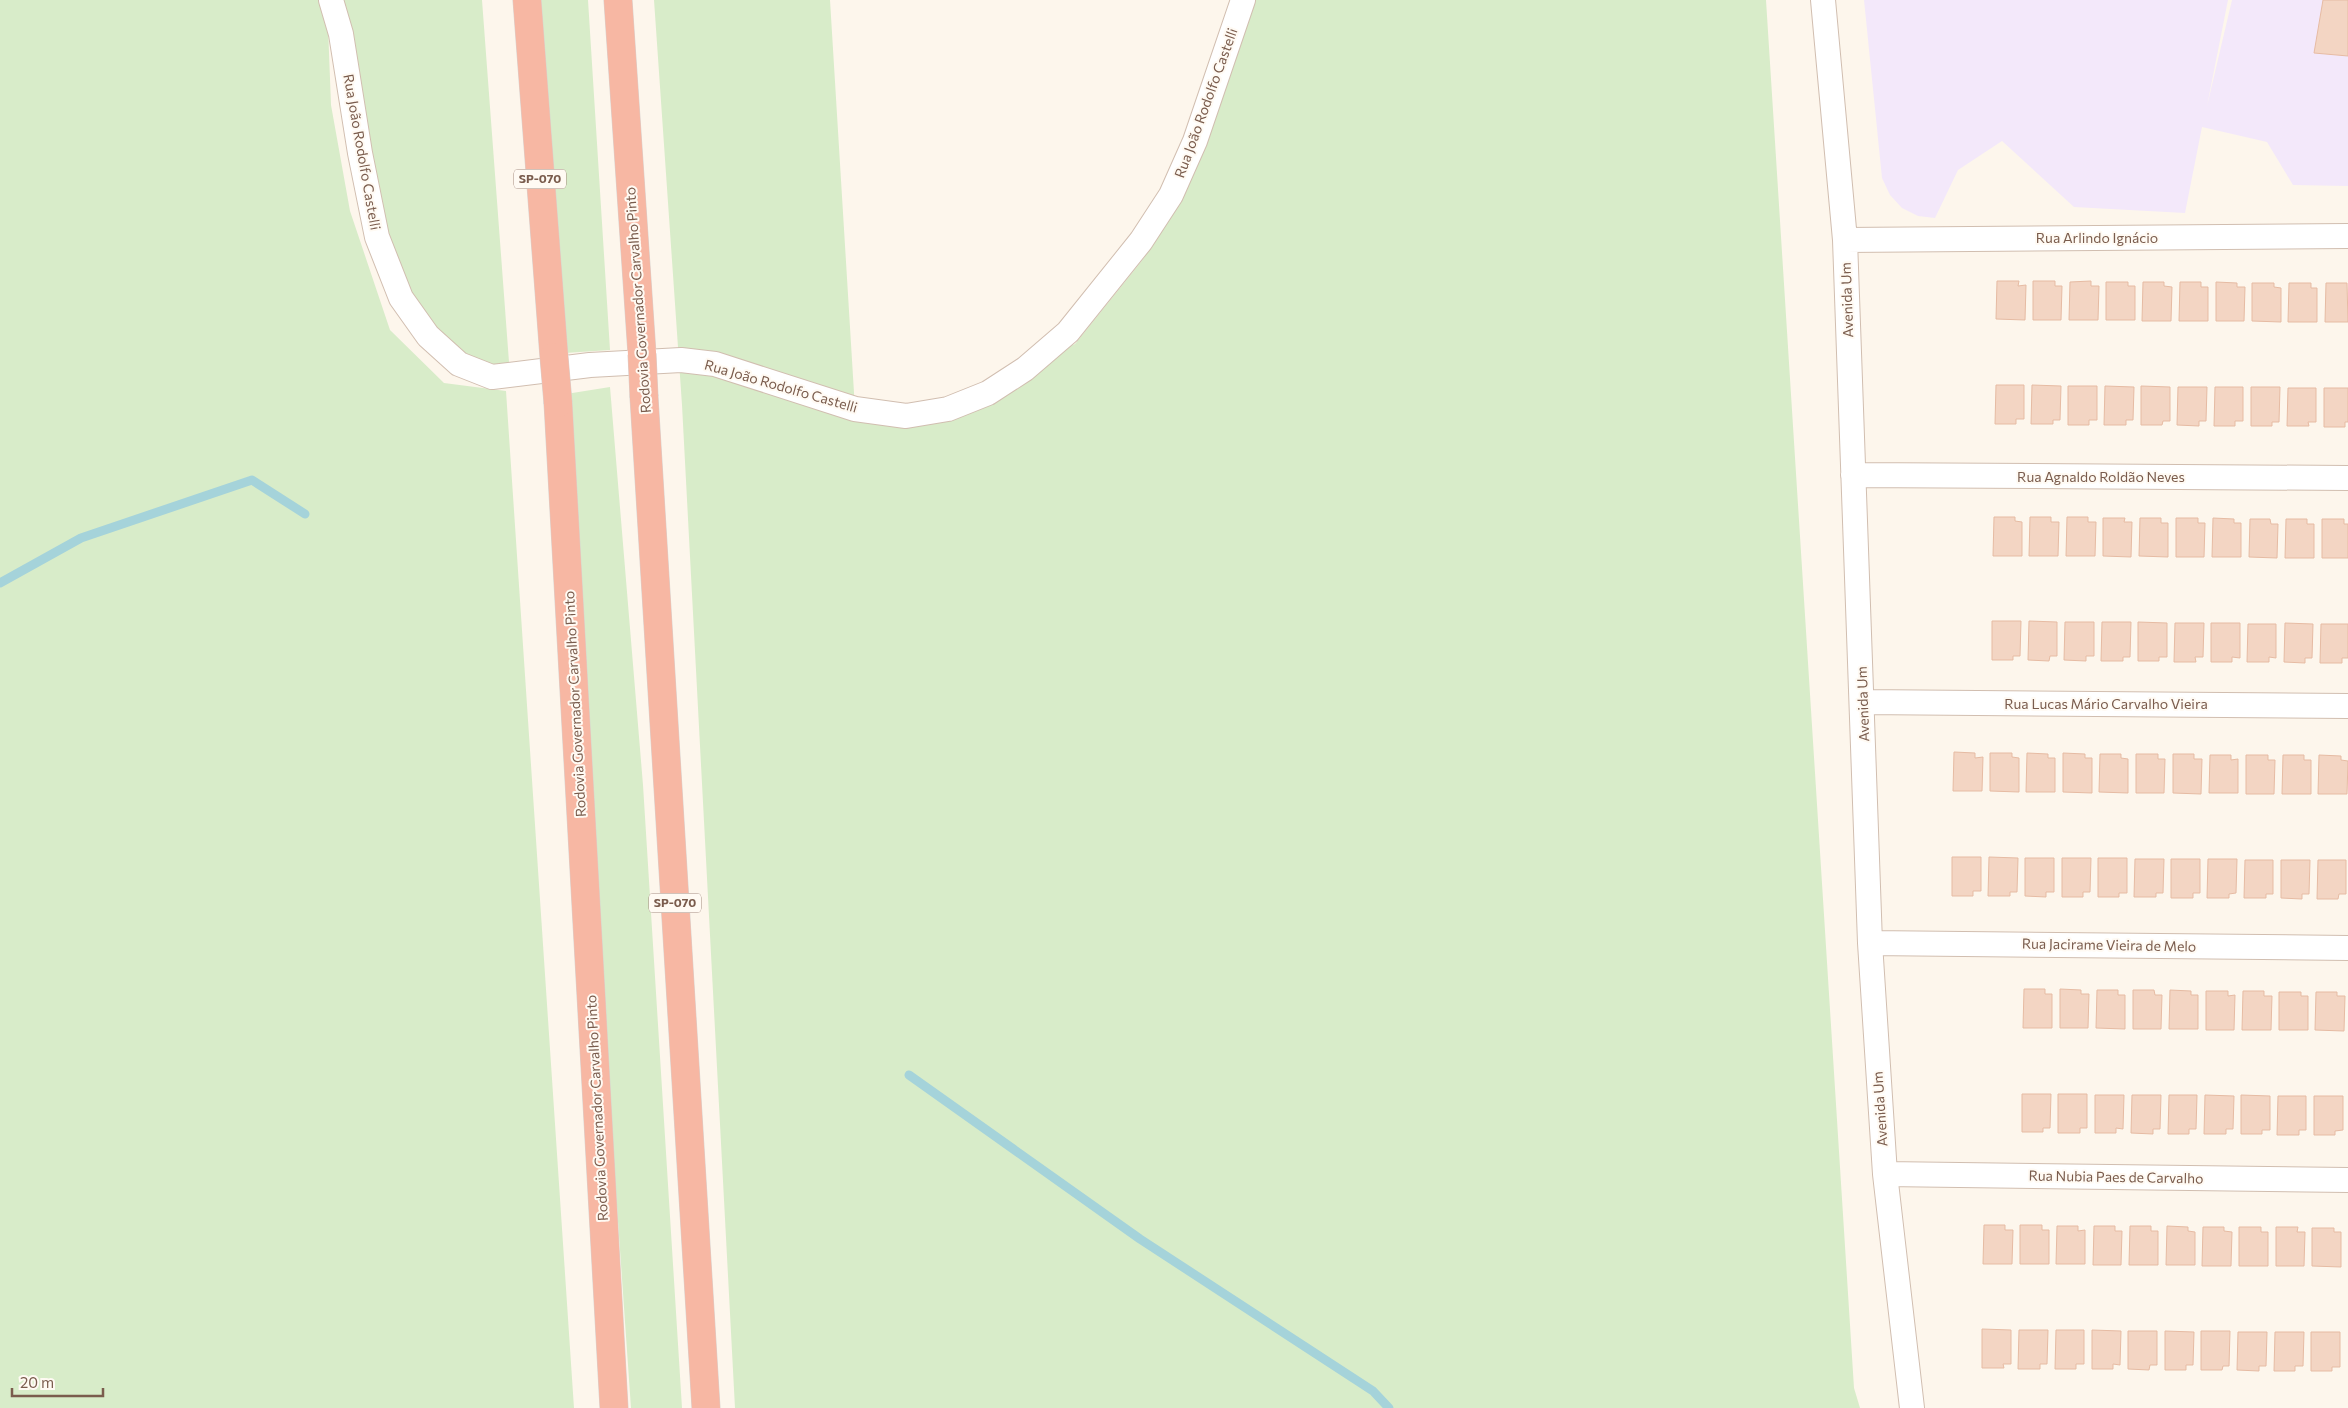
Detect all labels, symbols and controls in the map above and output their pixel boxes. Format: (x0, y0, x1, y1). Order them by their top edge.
street label: Rua João Rodolfo Castelli (1170, 26, 1241, 180)
street label: Rua João Rodolfo Castelli (340, 72, 385, 231)
road number: SP-070 (514, 170, 566, 188)
street label: Rodovia Governador Carvalho Pinto (621, 186, 654, 414)
street label: Rua Arlindo Ignácio (2036, 229, 2158, 246)
street label: Avenida Um (1837, 262, 1856, 338)
street label: Rua João Rodolfo Castelli (703, 356, 860, 416)
street label: Rua Agnaldo Roldão Neves (2017, 468, 2185, 485)
street label: Rodovia Governador Carvalho Pinto (560, 590, 589, 818)
street label: Avenida Um (1853, 666, 1872, 742)
street label: Rua Lucas Mário Carvalho Vieira (2004, 695, 2208, 712)
road number: SP-070 (649, 894, 701, 912)
street label: Rua Jacirame Vieira de Melo (2022, 934, 2196, 955)
street label: Rodovia Governador Carvalho Pinto (582, 994, 611, 1222)
street label: Avenida Um (1868, 1071, 1891, 1147)
street label: Rua Nubia Paes de Carvalho (2028, 1166, 2204, 1187)
scale bar (12, 1366, 104, 1398)
text: 20 m (20, 1373, 54, 1391)

